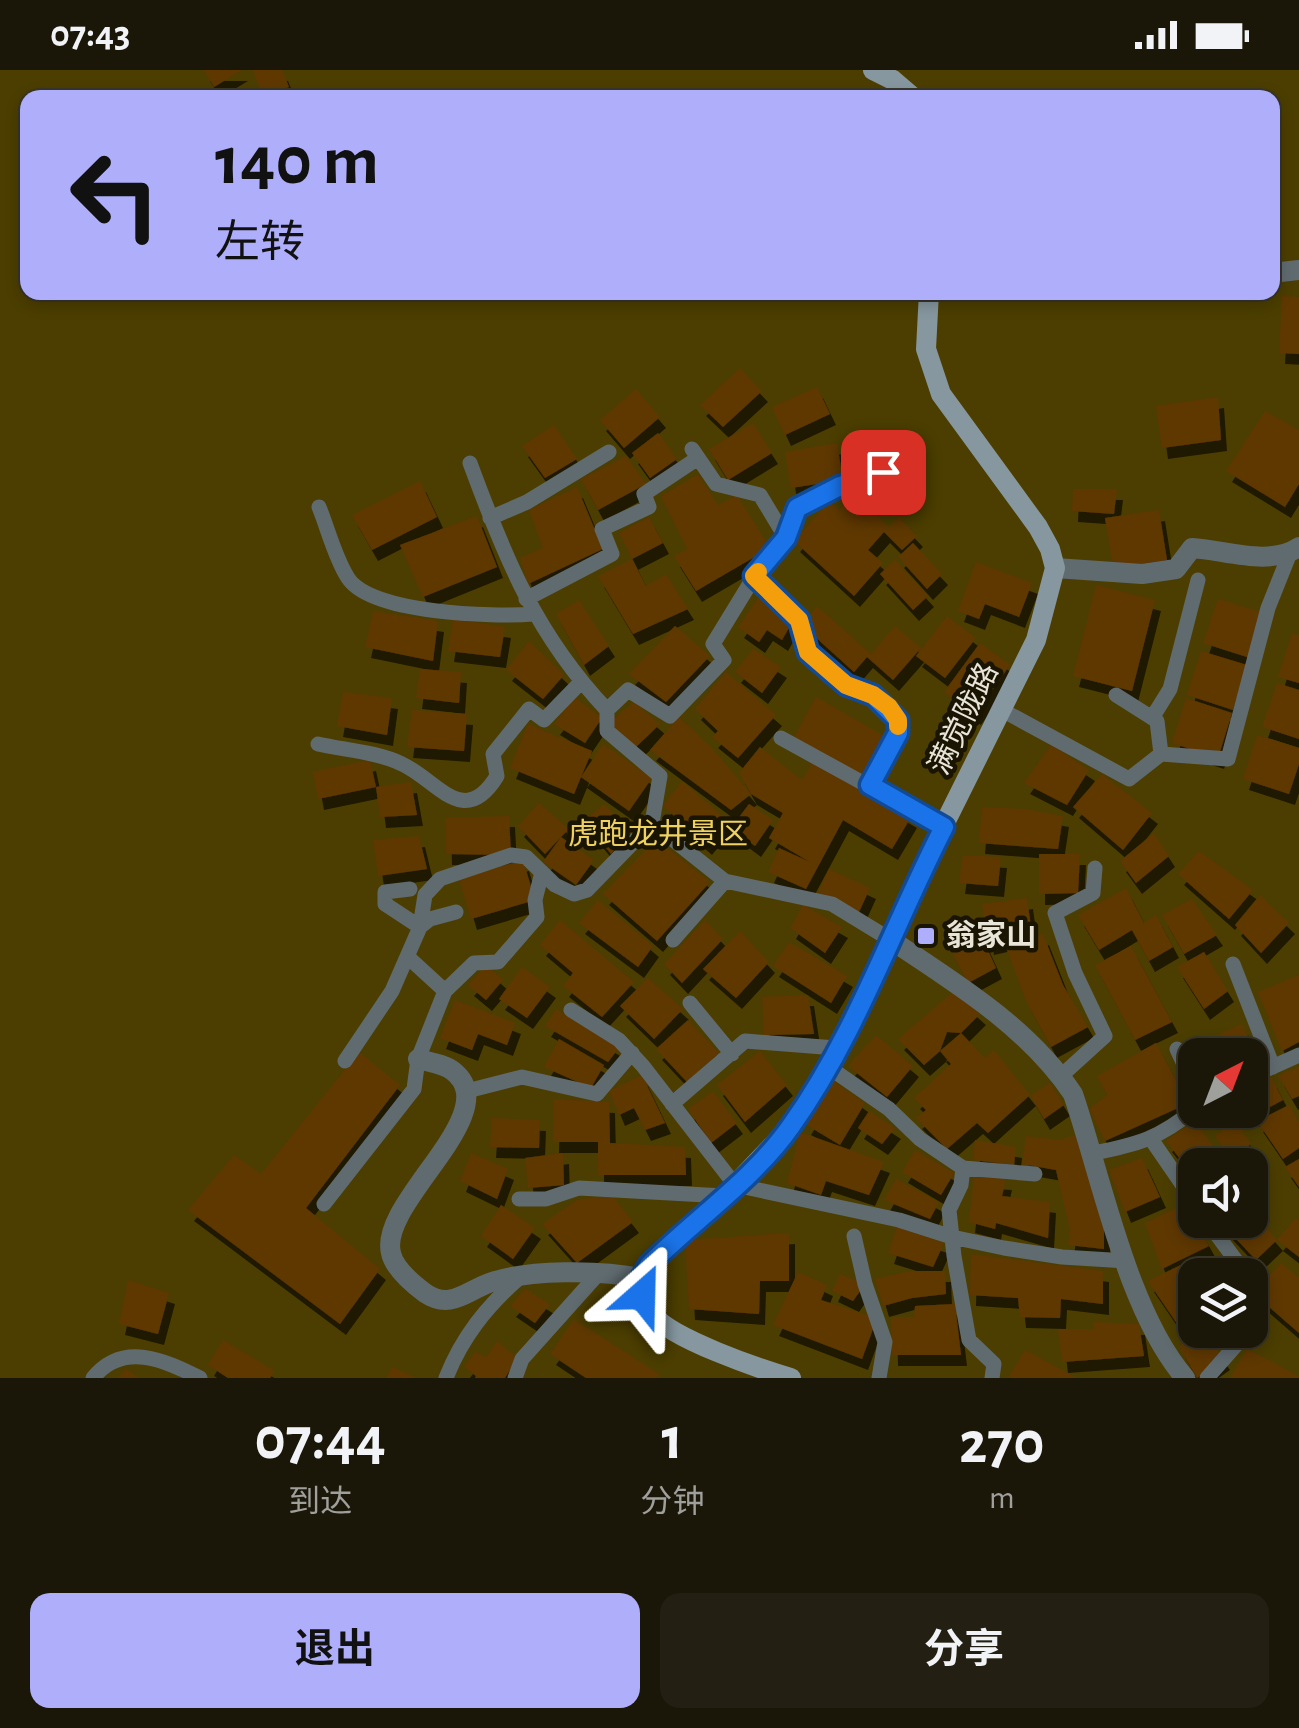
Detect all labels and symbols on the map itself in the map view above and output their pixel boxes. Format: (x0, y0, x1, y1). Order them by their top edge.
pin (841, 430, 926, 515)
street label: 满觉陇路 (922, 658, 1004, 780)
park label: 虎跑龙井景区 (568, 818, 748, 850)
place label: 翁家山 (946, 919, 1036, 951)
marker: 翁家山 (915, 925, 937, 947)
north arrow (1178, 1038, 1268, 1128)
position arrow (590, 1243, 694, 1347)

